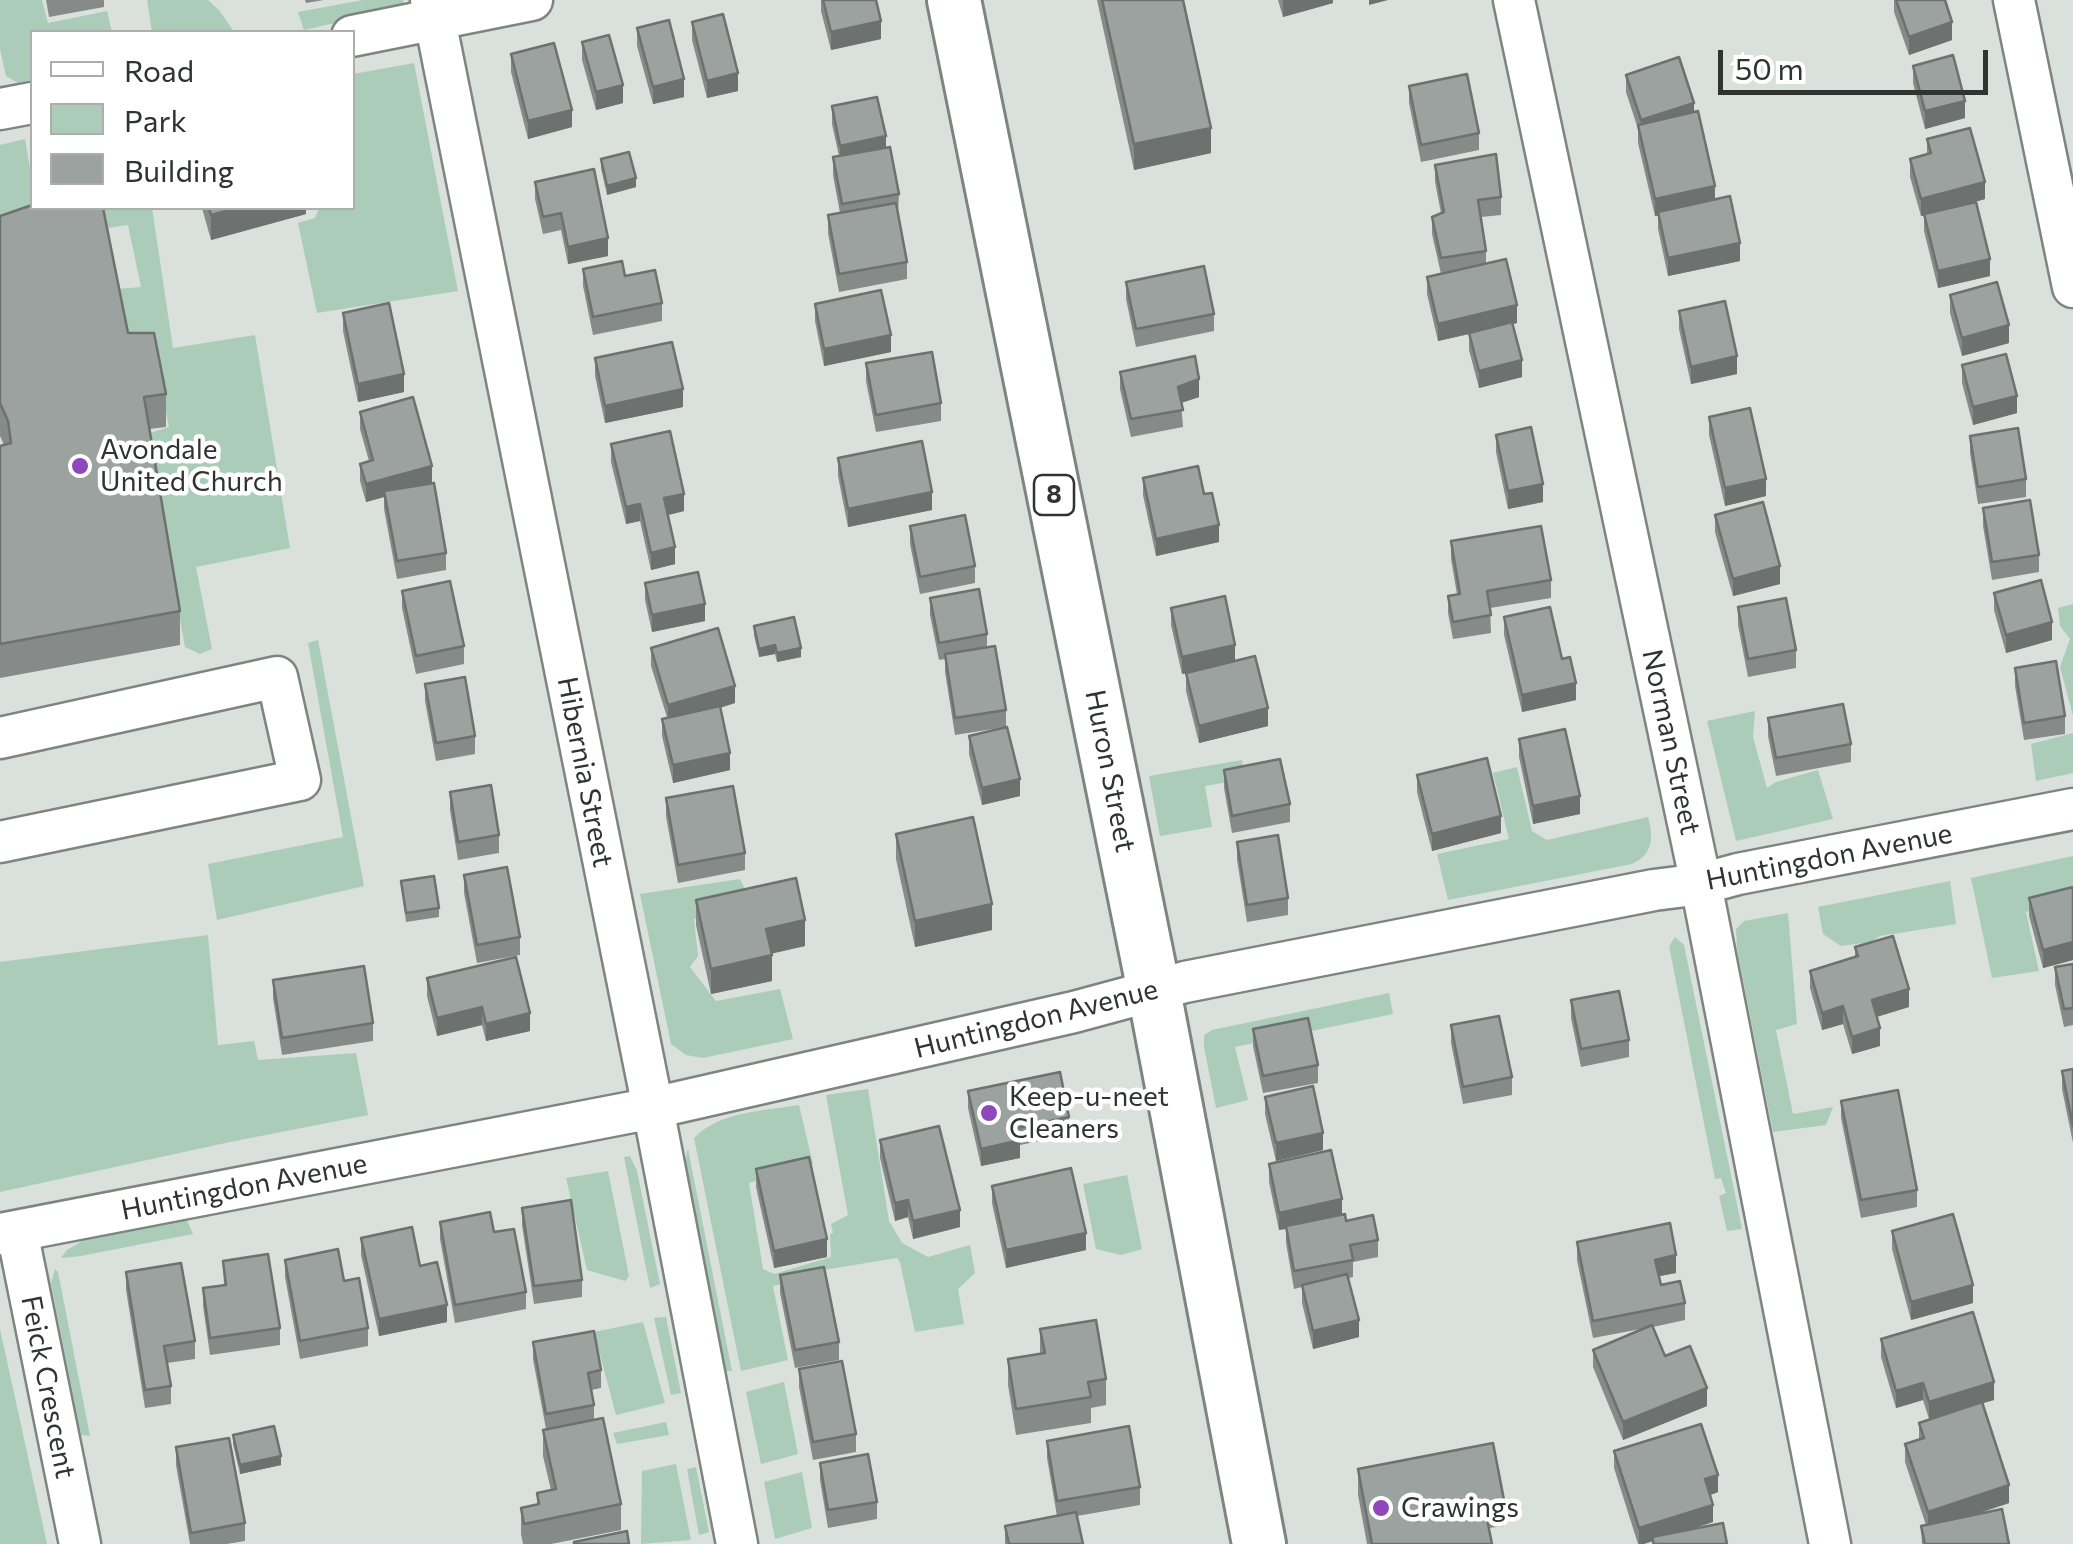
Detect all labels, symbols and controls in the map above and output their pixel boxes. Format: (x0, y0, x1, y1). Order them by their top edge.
legend (30, 30, 355, 210)
scale bar (1723, 30, 1993, 92)
text: 50 m (1735, 49, 1804, 86)
text: Road (124, 51, 194, 88)
text: Park (124, 101, 187, 138)
text: Building (124, 151, 234, 188)
place label: Avondale United Church (100, 433, 283, 499)
marker: Avondale United Church (69, 455, 91, 477)
road number: 8 (1034, 475, 1074, 515)
street label: Norman Street (1635, 646, 1707, 838)
street label: Hibernia Street (550, 674, 620, 870)
street label: Huron Street (1078, 687, 1142, 855)
street label: Huntingdon Avenue (1703, 817, 1955, 897)
street label: Huntingdon Avenue (911, 972, 1161, 1066)
place label: Keep-u-neet Cleaners (1009, 1080, 1169, 1146)
marker: Keep-u-neet Cleaners (978, 1102, 1000, 1124)
street label: Huntingdon Avenue (118, 1147, 370, 1227)
street label: Feick Crescent (14, 1293, 82, 1481)
place label: Crawings (1401, 1491, 1519, 1525)
marker: Crawings (1370, 1497, 1392, 1519)

